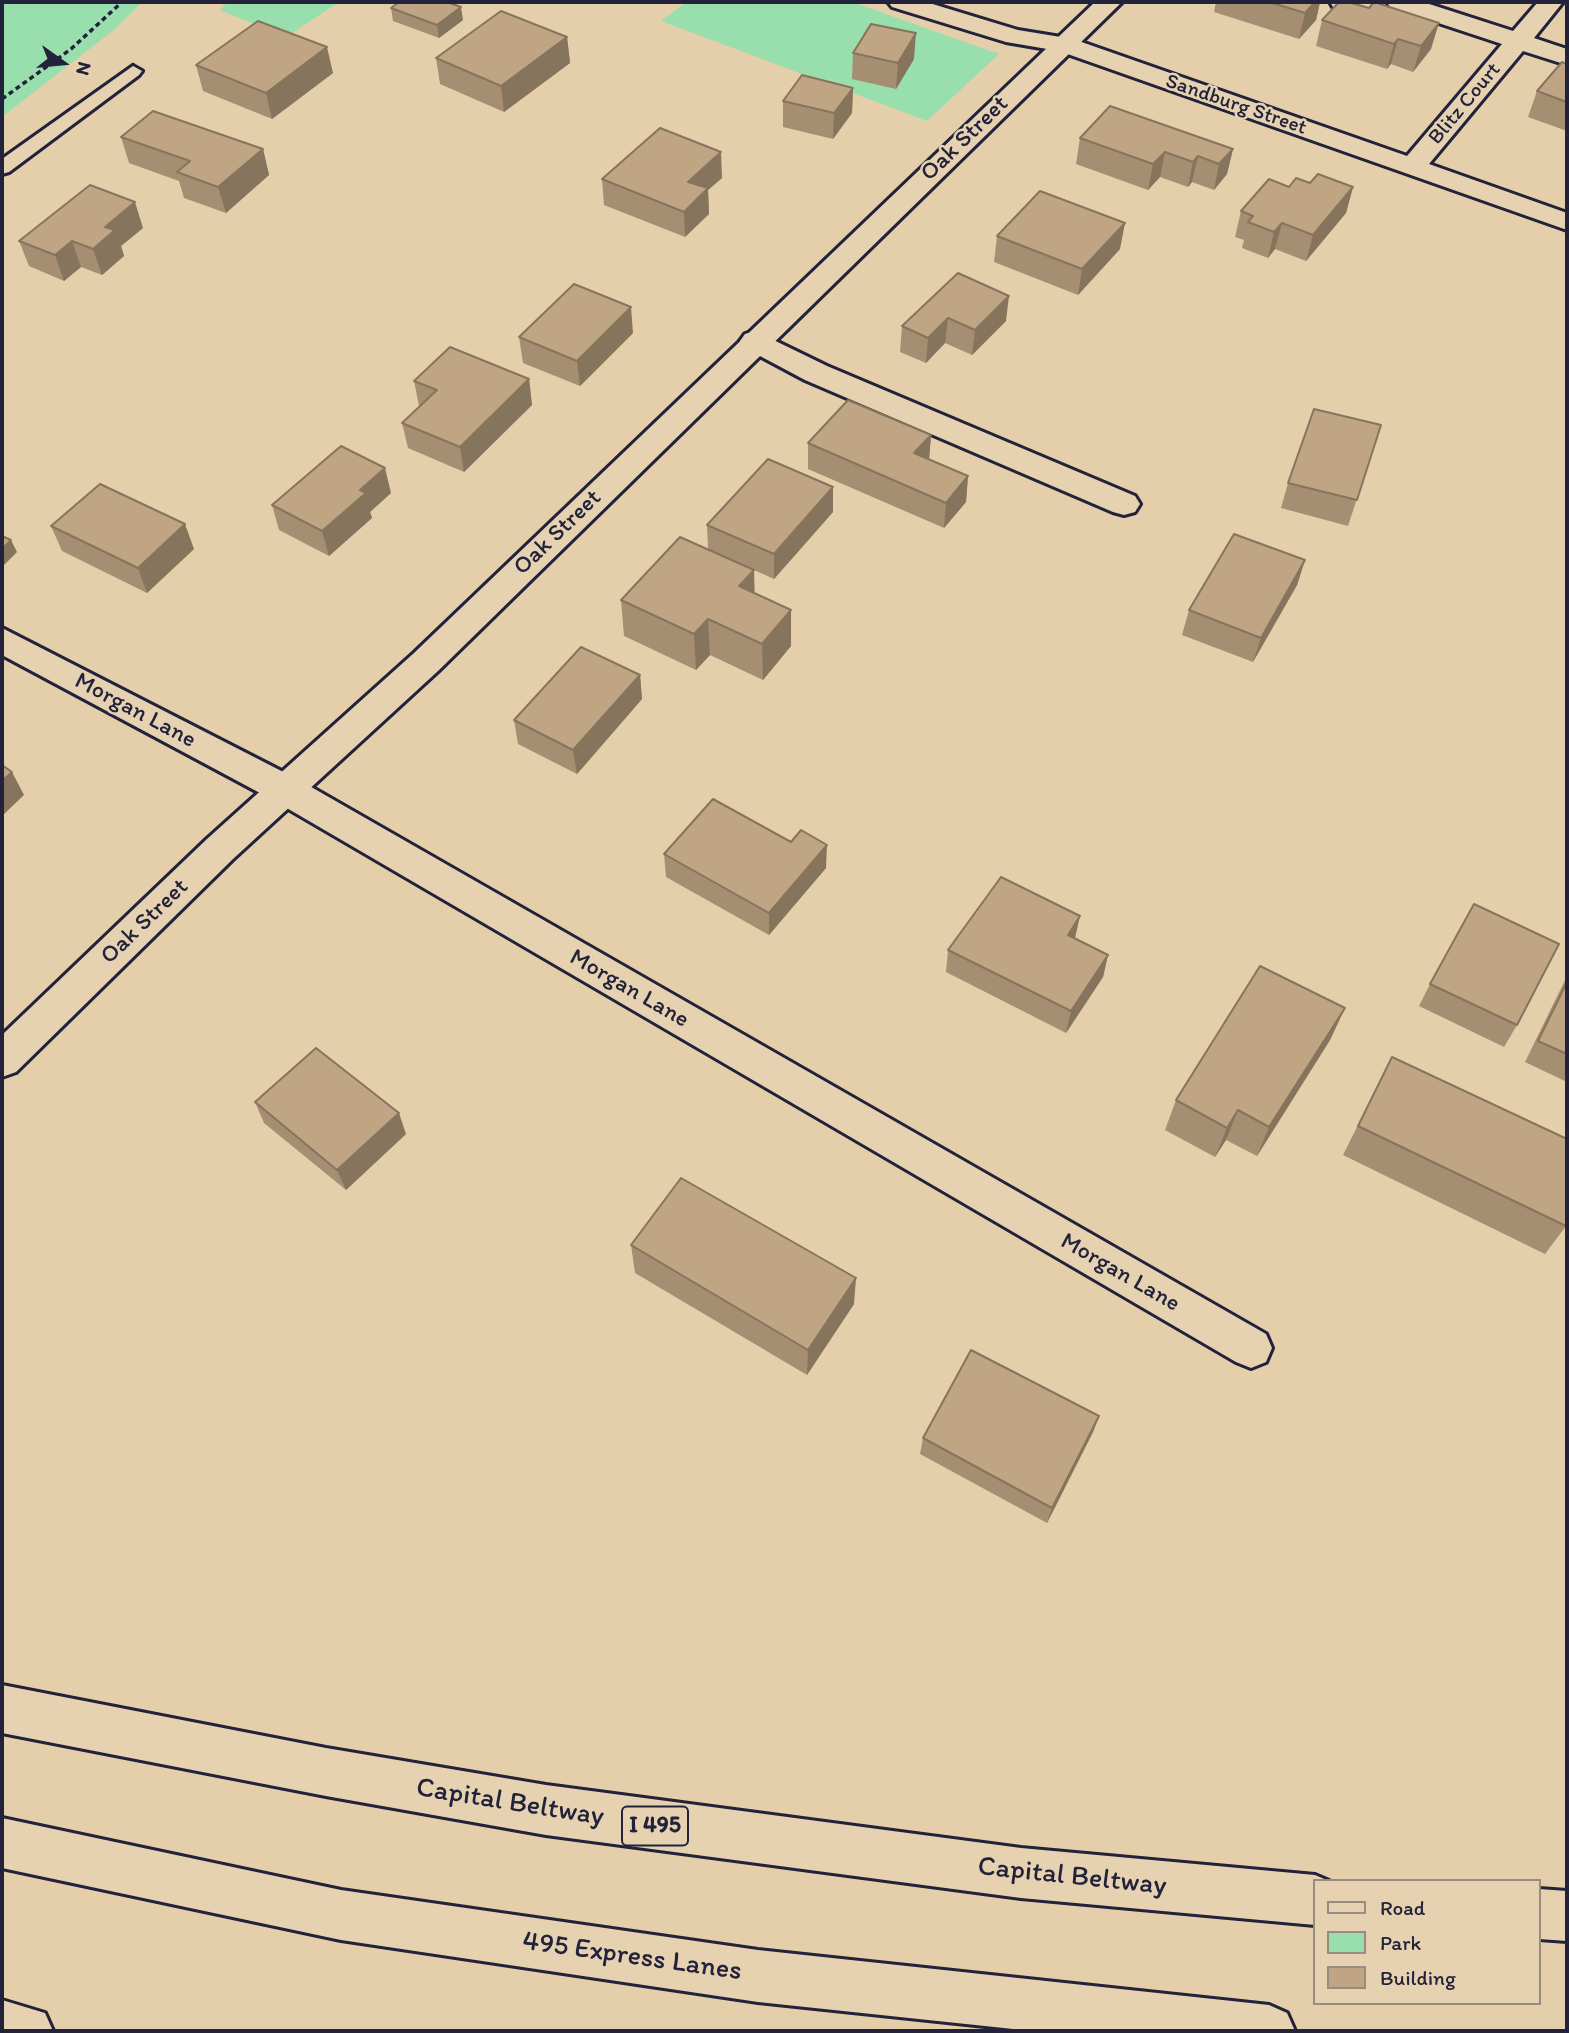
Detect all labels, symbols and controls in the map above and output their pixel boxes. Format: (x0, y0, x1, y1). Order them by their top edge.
north arrow (28, 28, 98, 98)
street label: Blitz Court (1423, 58, 1507, 150)
text: N (71, 59, 97, 78)
street label: Sandburg Street (1162, 69, 1310, 141)
street label: Oak Street (915, 90, 1015, 188)
street label: Oak Street (508, 484, 608, 582)
street label: Morgan Lane (69, 667, 201, 755)
street label: Oak Street (95, 873, 195, 971)
street label: Morgan Lane (564, 943, 694, 1035)
street label: Morgan Lane (1055, 1227, 1185, 1319)
street label: Capital Beltway (414, 1772, 606, 1834)
road number: I 495 (622, 1806, 688, 1845)
street label: Capital Beltway (976, 1850, 1168, 1904)
legend (1314, 1879, 1541, 2005)
text: Road (1380, 1895, 1425, 1920)
street label: 495 Express Lanes (520, 1925, 744, 1989)
text: Park (1380, 1930, 1421, 1955)
text: Building (1380, 1965, 1456, 1990)

